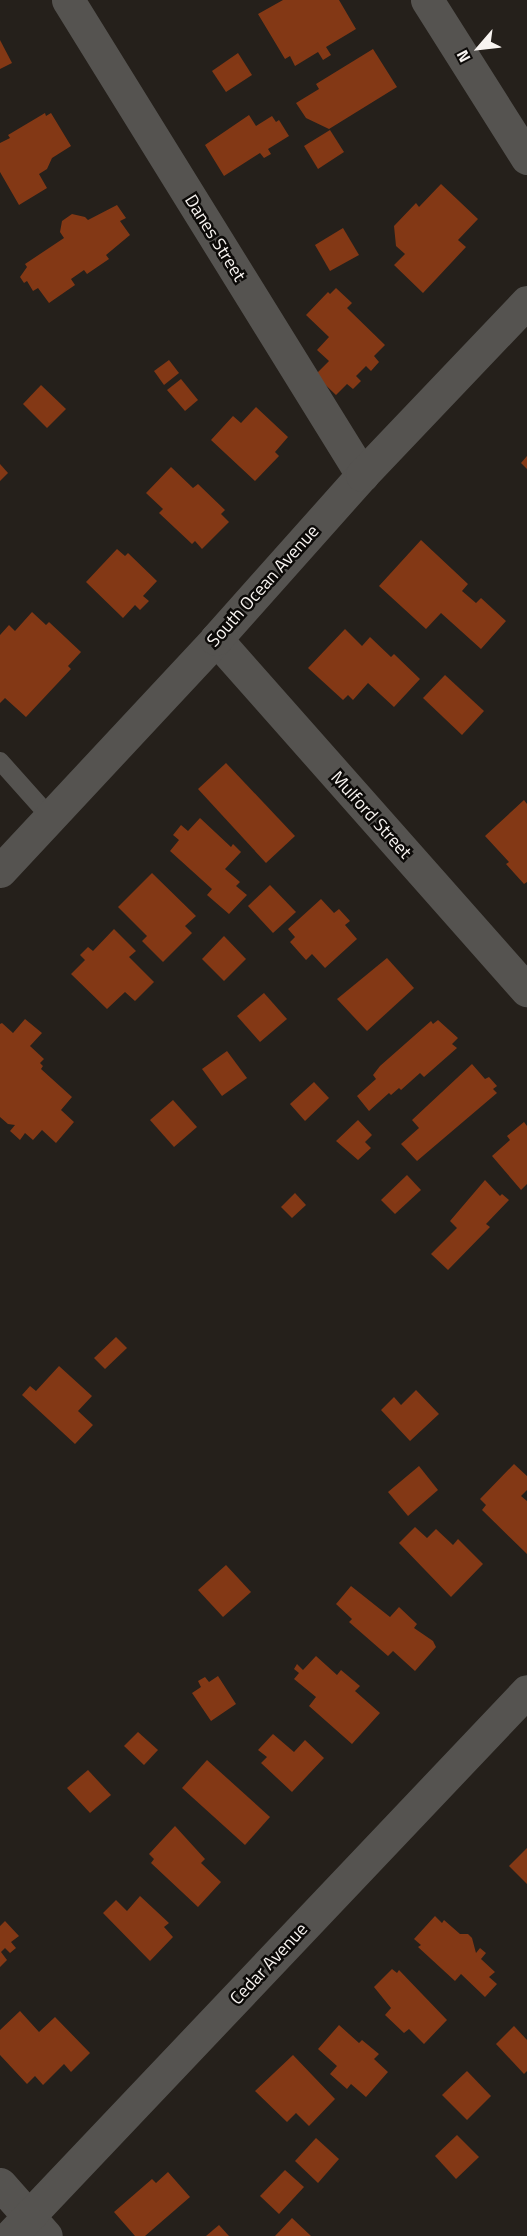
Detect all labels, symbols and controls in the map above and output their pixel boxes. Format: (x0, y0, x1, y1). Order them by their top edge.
north arrow (449, 18, 509, 78)
text: N (450, 46, 476, 67)
street label: Danes Street (180, 191, 250, 285)
street label: South Ocean Avenue (203, 521, 323, 651)
street label: Mulford Street (326, 767, 416, 863)
street label: Cedar Avenue (226, 1919, 312, 2009)

